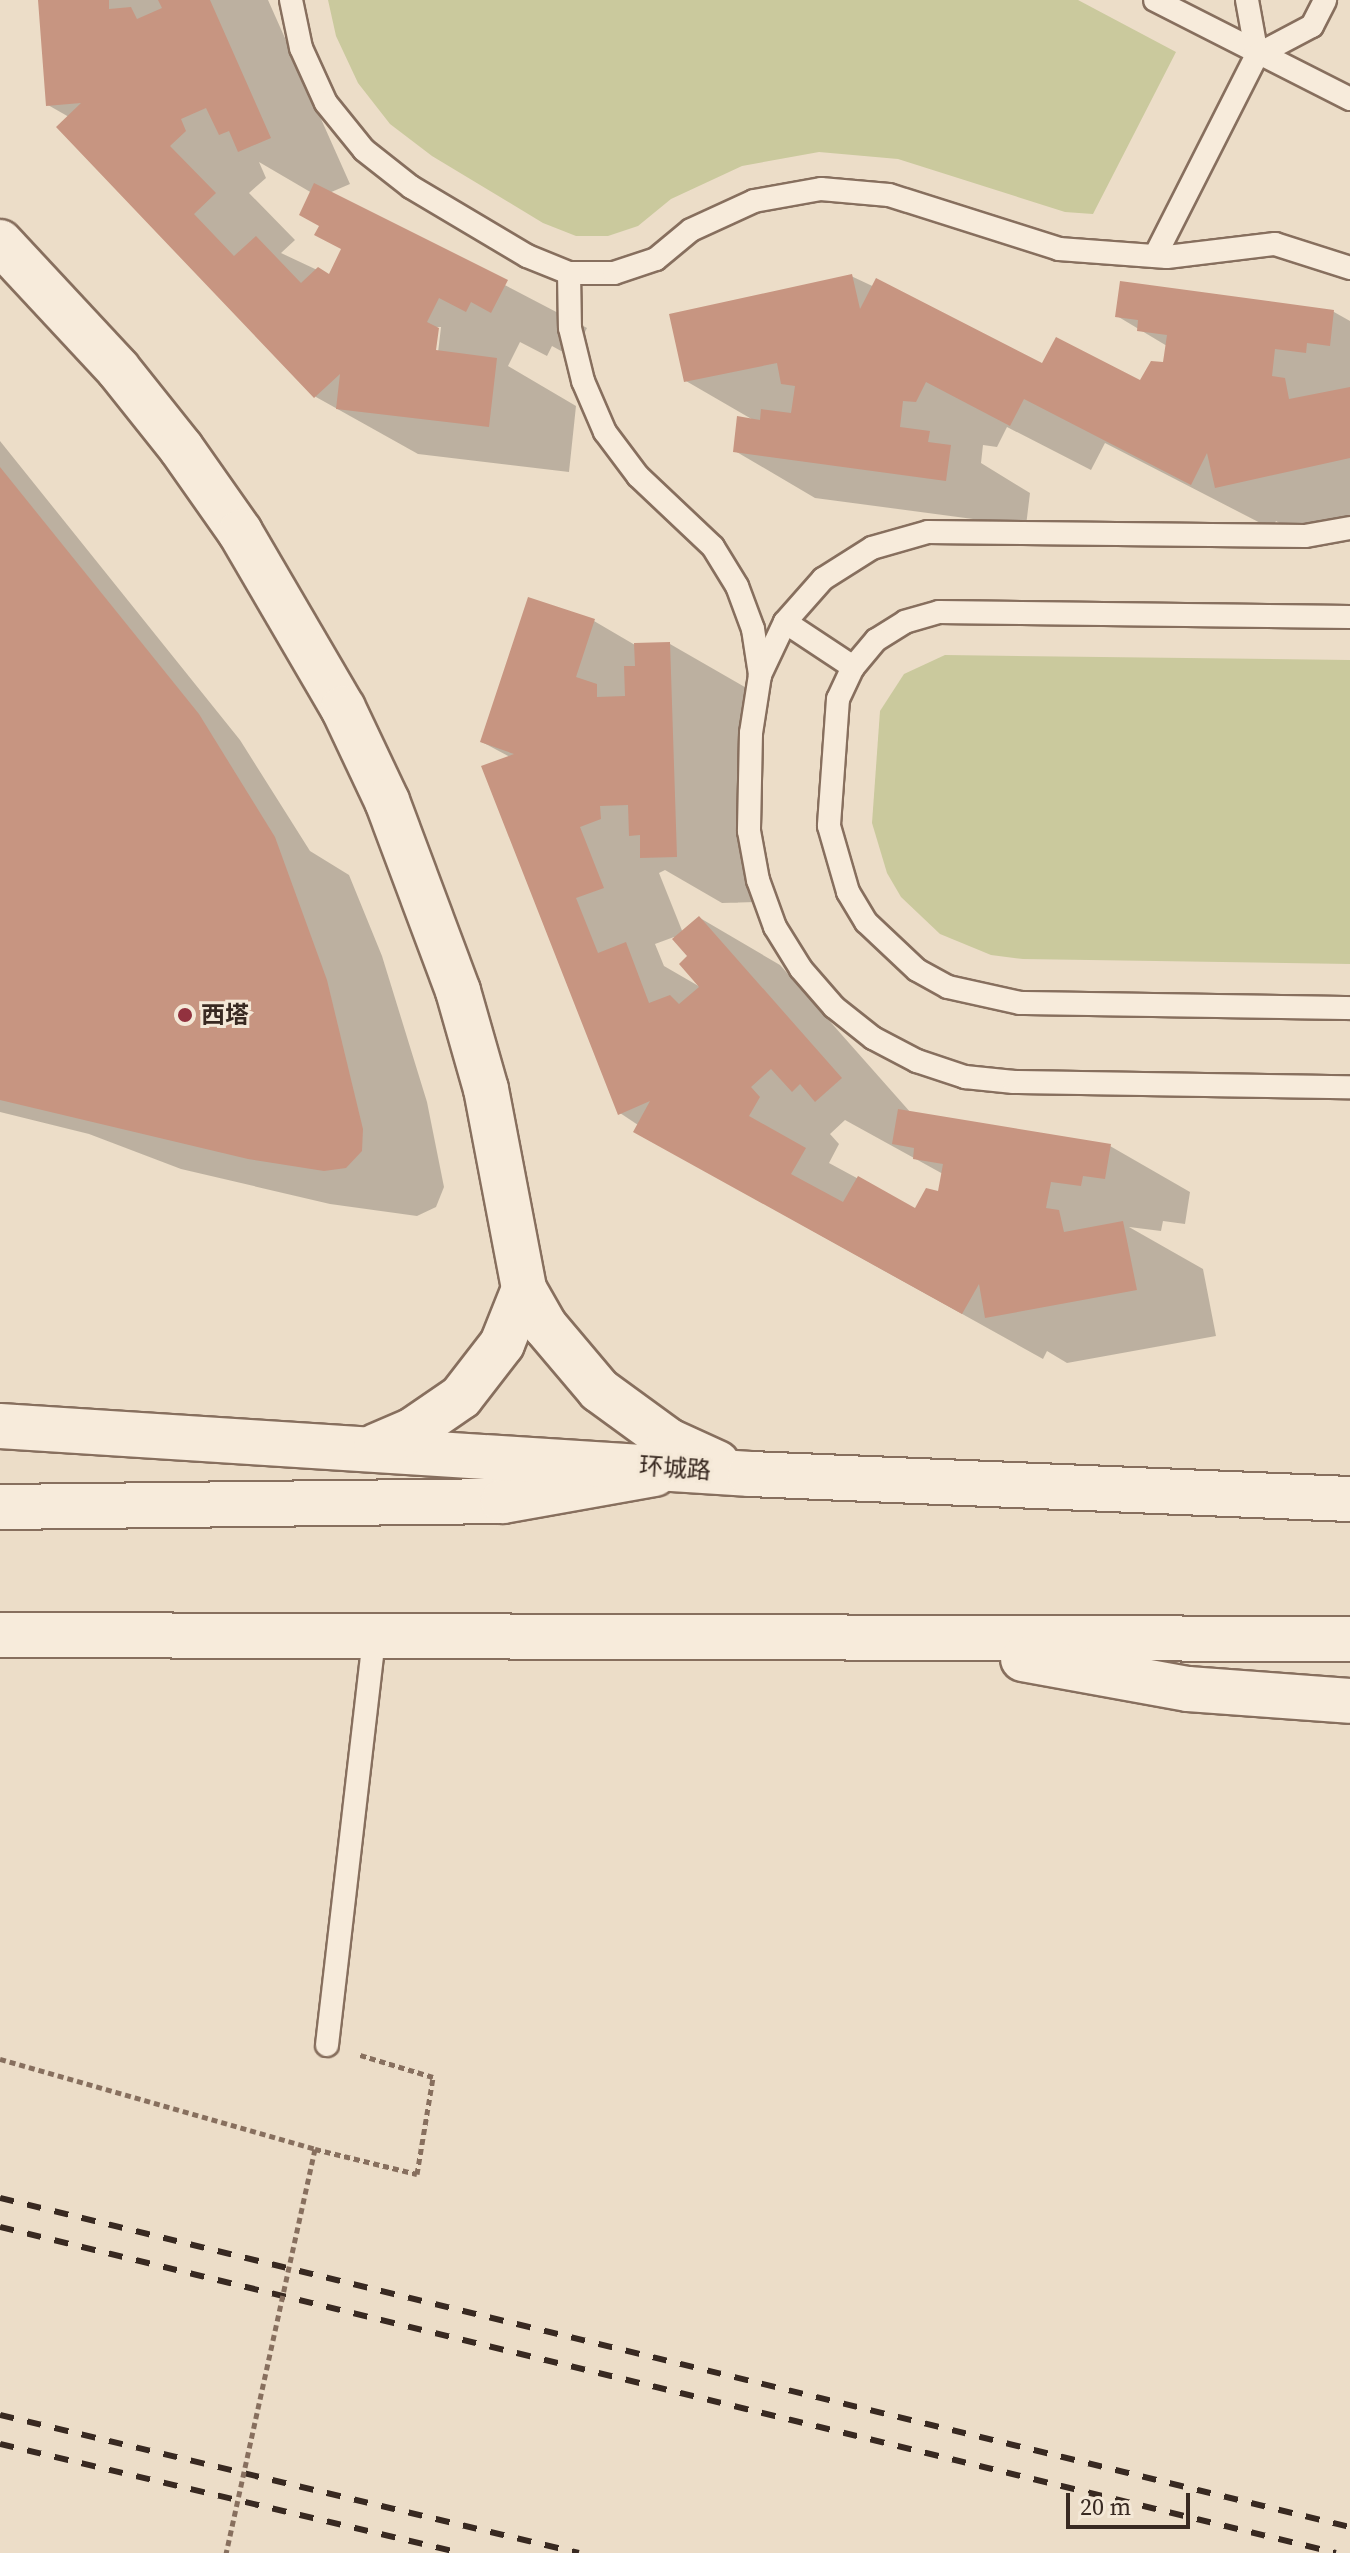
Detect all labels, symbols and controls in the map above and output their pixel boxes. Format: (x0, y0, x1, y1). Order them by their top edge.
place label: 西塔 (201, 1001, 249, 1029)
marker: 西塔 (176, 1006, 194, 1024)
street label: 环城路 (638, 1451, 712, 1485)
scale bar (1070, 2477, 1194, 2527)
text: 20 m (1080, 2490, 1131, 2523)

